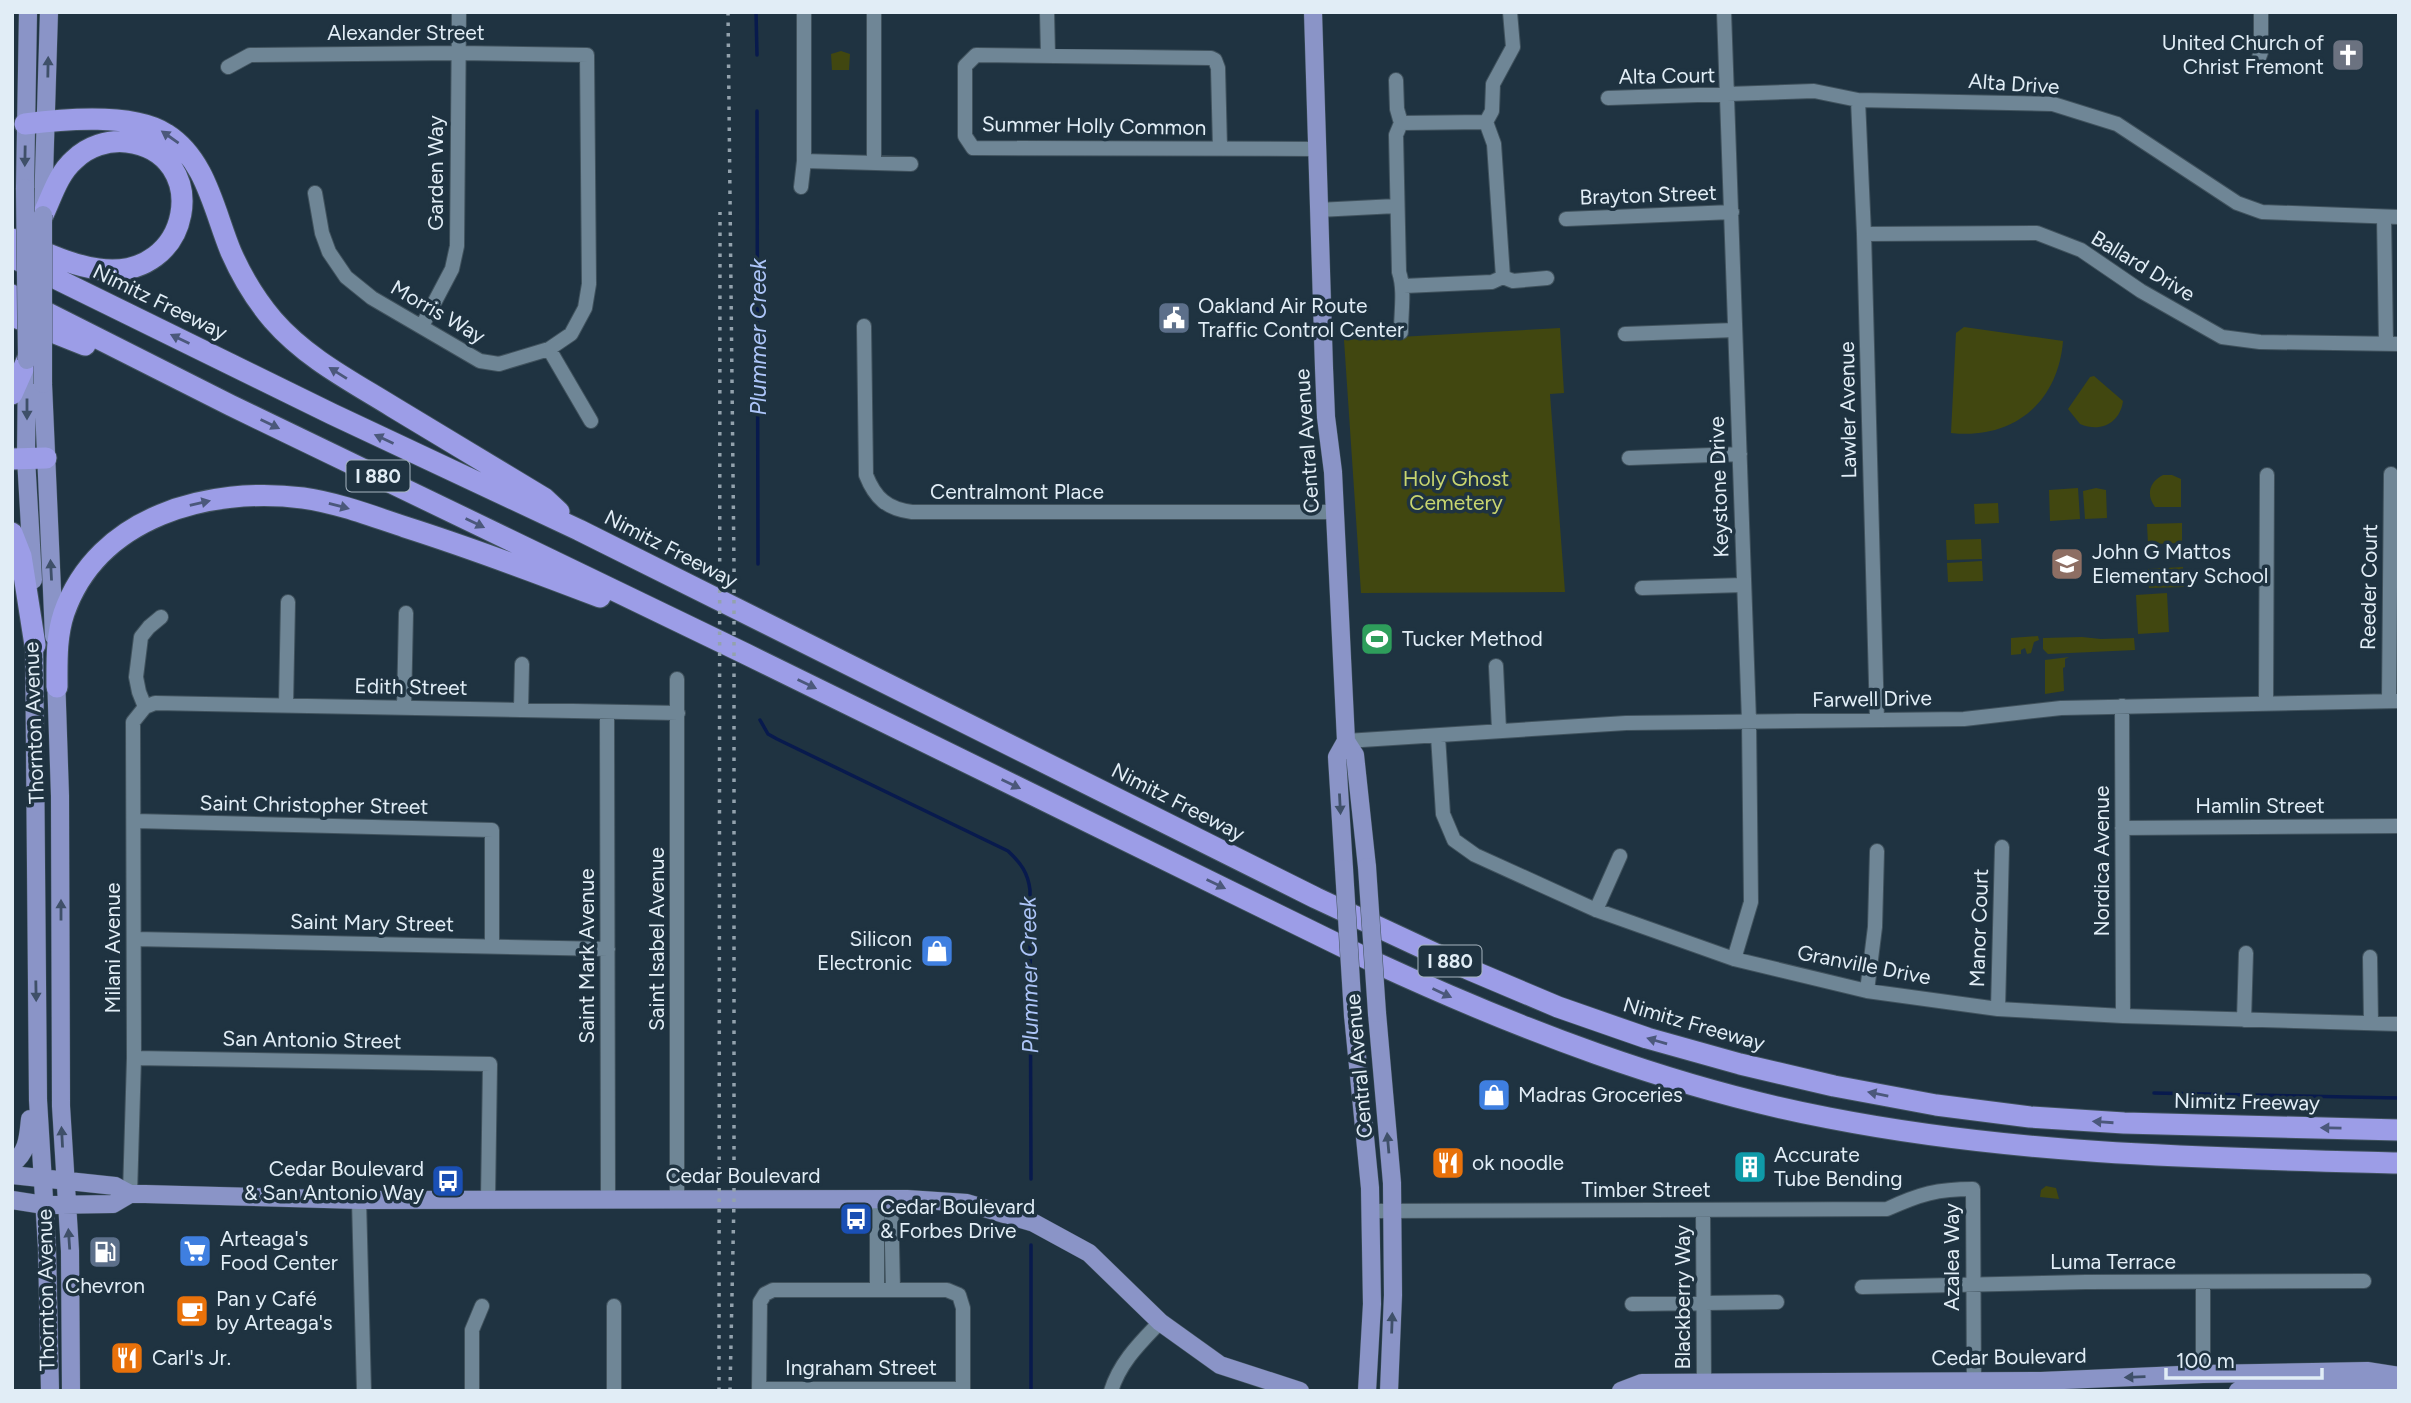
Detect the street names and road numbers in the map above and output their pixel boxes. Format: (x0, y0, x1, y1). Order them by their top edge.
street label: Alexander Street (327, 20, 485, 45)
street label: Alta Court (1618, 62, 1716, 89)
street label: Alta Drive (1968, 68, 2060, 99)
street label: Summer Holly Common (982, 111, 1206, 140)
street label: Garden Way (423, 115, 448, 231)
street label: Brayton Street (1579, 180, 1717, 209)
street label: Ballard Drive (2087, 225, 2200, 306)
street label: Nimitz Freeway (89, 258, 231, 345)
street label: Morris Way (387, 275, 490, 349)
street label: Lawler Avenue (1834, 341, 1861, 479)
street label: Central Avenue (1289, 368, 1324, 514)
street label: Keystone Drive (1704, 416, 1733, 558)
road number: I 880 (346, 461, 410, 491)
street label: Centralmont Place (930, 479, 1104, 504)
street label: Nimitz Freeway (600, 504, 742, 593)
street label: Reeder Court (2355, 524, 2382, 650)
street label: Thornton Avenue (18, 641, 49, 805)
street label: Edith Street (354, 673, 468, 700)
street label: Farwell Drive (1812, 685, 1932, 712)
street label: Nimitz Freeway (1107, 757, 1249, 846)
street label: Nordica Avenue (2089, 786, 2114, 936)
street label: Saint Christopher Street (199, 790, 429, 819)
street label: Hamlin Street (2195, 793, 2325, 818)
street label: Saint Isabel Avenue (644, 847, 669, 1031)
street label: Saint Mark Avenue (574, 868, 599, 1044)
street label: Manor Court (1964, 868, 1993, 988)
street label: Milani Avenue (100, 883, 125, 1013)
street label: Saint Mary Street (290, 909, 454, 936)
street label: Granville Drive (1795, 939, 1933, 990)
road number: I 880 (1418, 945, 1482, 976)
street label: Nimitz Freeway (1620, 991, 1768, 1056)
street label: Central Avenue (1340, 993, 1377, 1139)
street label: San Antonio Street (222, 1025, 402, 1054)
street label: Nimitz Freeway (2174, 1088, 2320, 1115)
street label: Cedar Boulevard (665, 1163, 821, 1188)
street label: Timber Street (1581, 1177, 1711, 1202)
street label: Azalea Way (1939, 1203, 1964, 1311)
street label: Thornton Avenue (32, 1209, 59, 1371)
street label: Blackberry Way (1670, 1225, 1695, 1369)
street label: Luma Terrace (2050, 1249, 2176, 1274)
street label: Cedar Boulevard (1931, 1343, 2087, 1370)
street label: Ingraham Street (785, 1355, 937, 1380)

